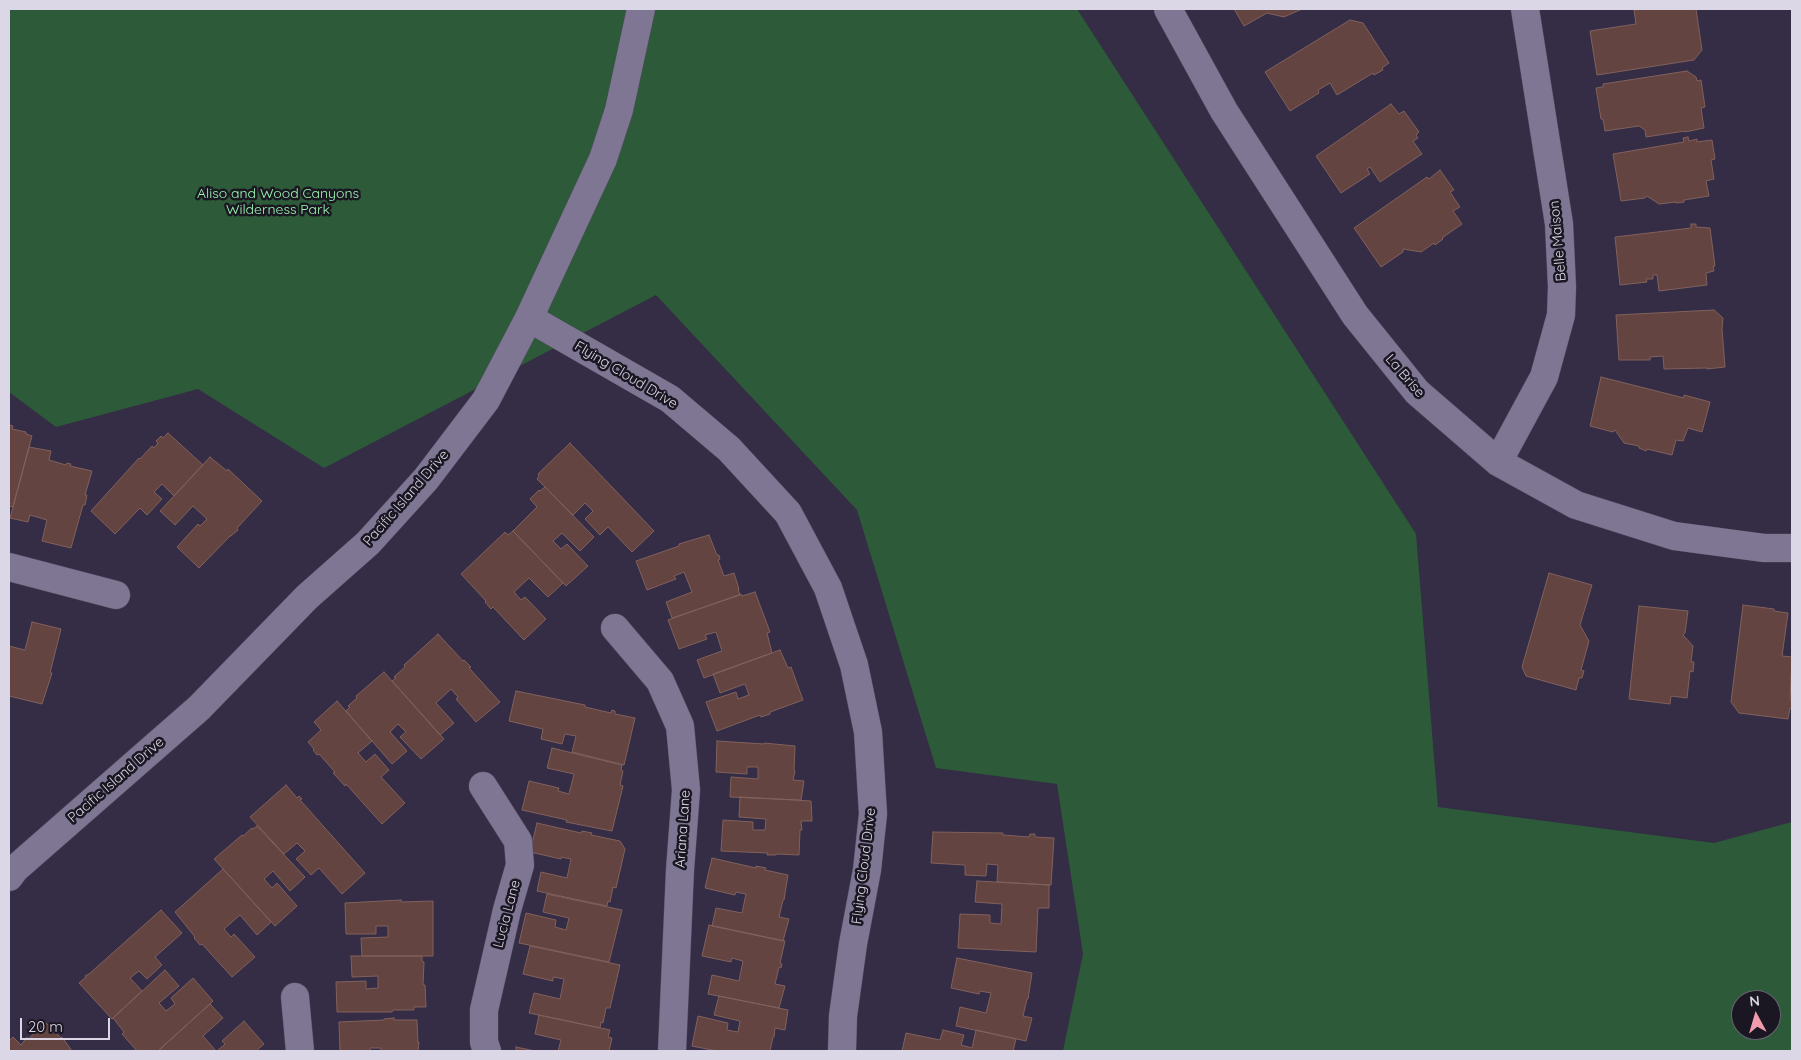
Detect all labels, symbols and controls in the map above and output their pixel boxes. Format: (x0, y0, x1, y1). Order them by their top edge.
park label: Aliso and Wood Canyons Wilderness Park (197, 186, 359, 218)
street label: Belle Maison (1546, 200, 1570, 282)
street label: Flying Cloud Drive (571, 338, 681, 412)
street label: La Brise (1382, 351, 1428, 401)
street label: Pacific Island Drive (360, 446, 452, 550)
street label: Pacific Island Drive (64, 734, 168, 826)
street label: Ariana Lane (672, 789, 694, 869)
street label: Flying Cloud Drive (849, 807, 879, 925)
street label: Lucia Lane (490, 878, 524, 950)
north arrow (1731, 990, 1781, 1040)
text: N (1748, 992, 1761, 1011)
scale bar (22, 1008, 112, 1040)
text: 20 m (28, 1017, 63, 1036)

